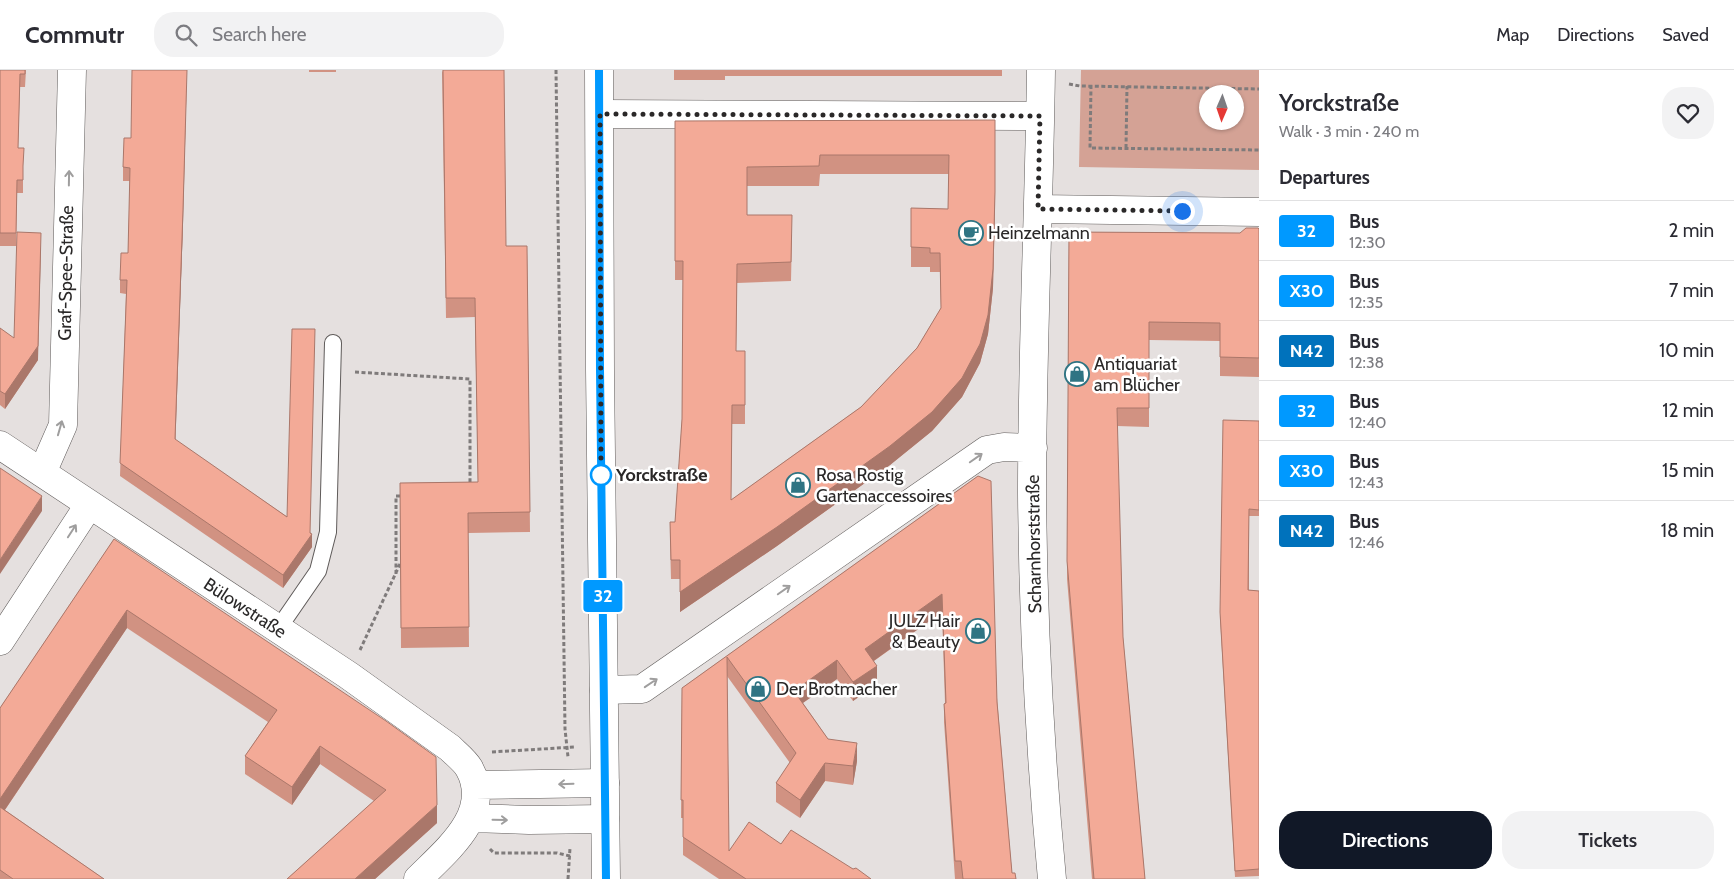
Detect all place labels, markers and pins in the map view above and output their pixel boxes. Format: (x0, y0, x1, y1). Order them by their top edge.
cafe icon: Heinzelmann (958, 220, 984, 246)
place label: Heinzelmann (988, 222, 1090, 244)
place label: Antiquariat am Blücher (1094, 353, 1180, 396)
shop icon: Antiquariat am Blücher (1064, 361, 1090, 387)
marker: Yorckstraße (590, 464, 612, 486)
place label: Yorckstraße (615, 464, 707, 486)
place label: Rosa Rostig Gartenaccessoires (816, 464, 952, 507)
shop icon: Rosa Rostig Gartenaccessoires (785, 472, 811, 498)
place label: JULZ Hair & Beauty (888, 610, 960, 653)
shop icon: JULZ Hair & Beauty (965, 618, 991, 644)
shop icon: Der Brotmacher (745, 676, 771, 702)
place label: Der Brotmacher (776, 678, 897, 700)

